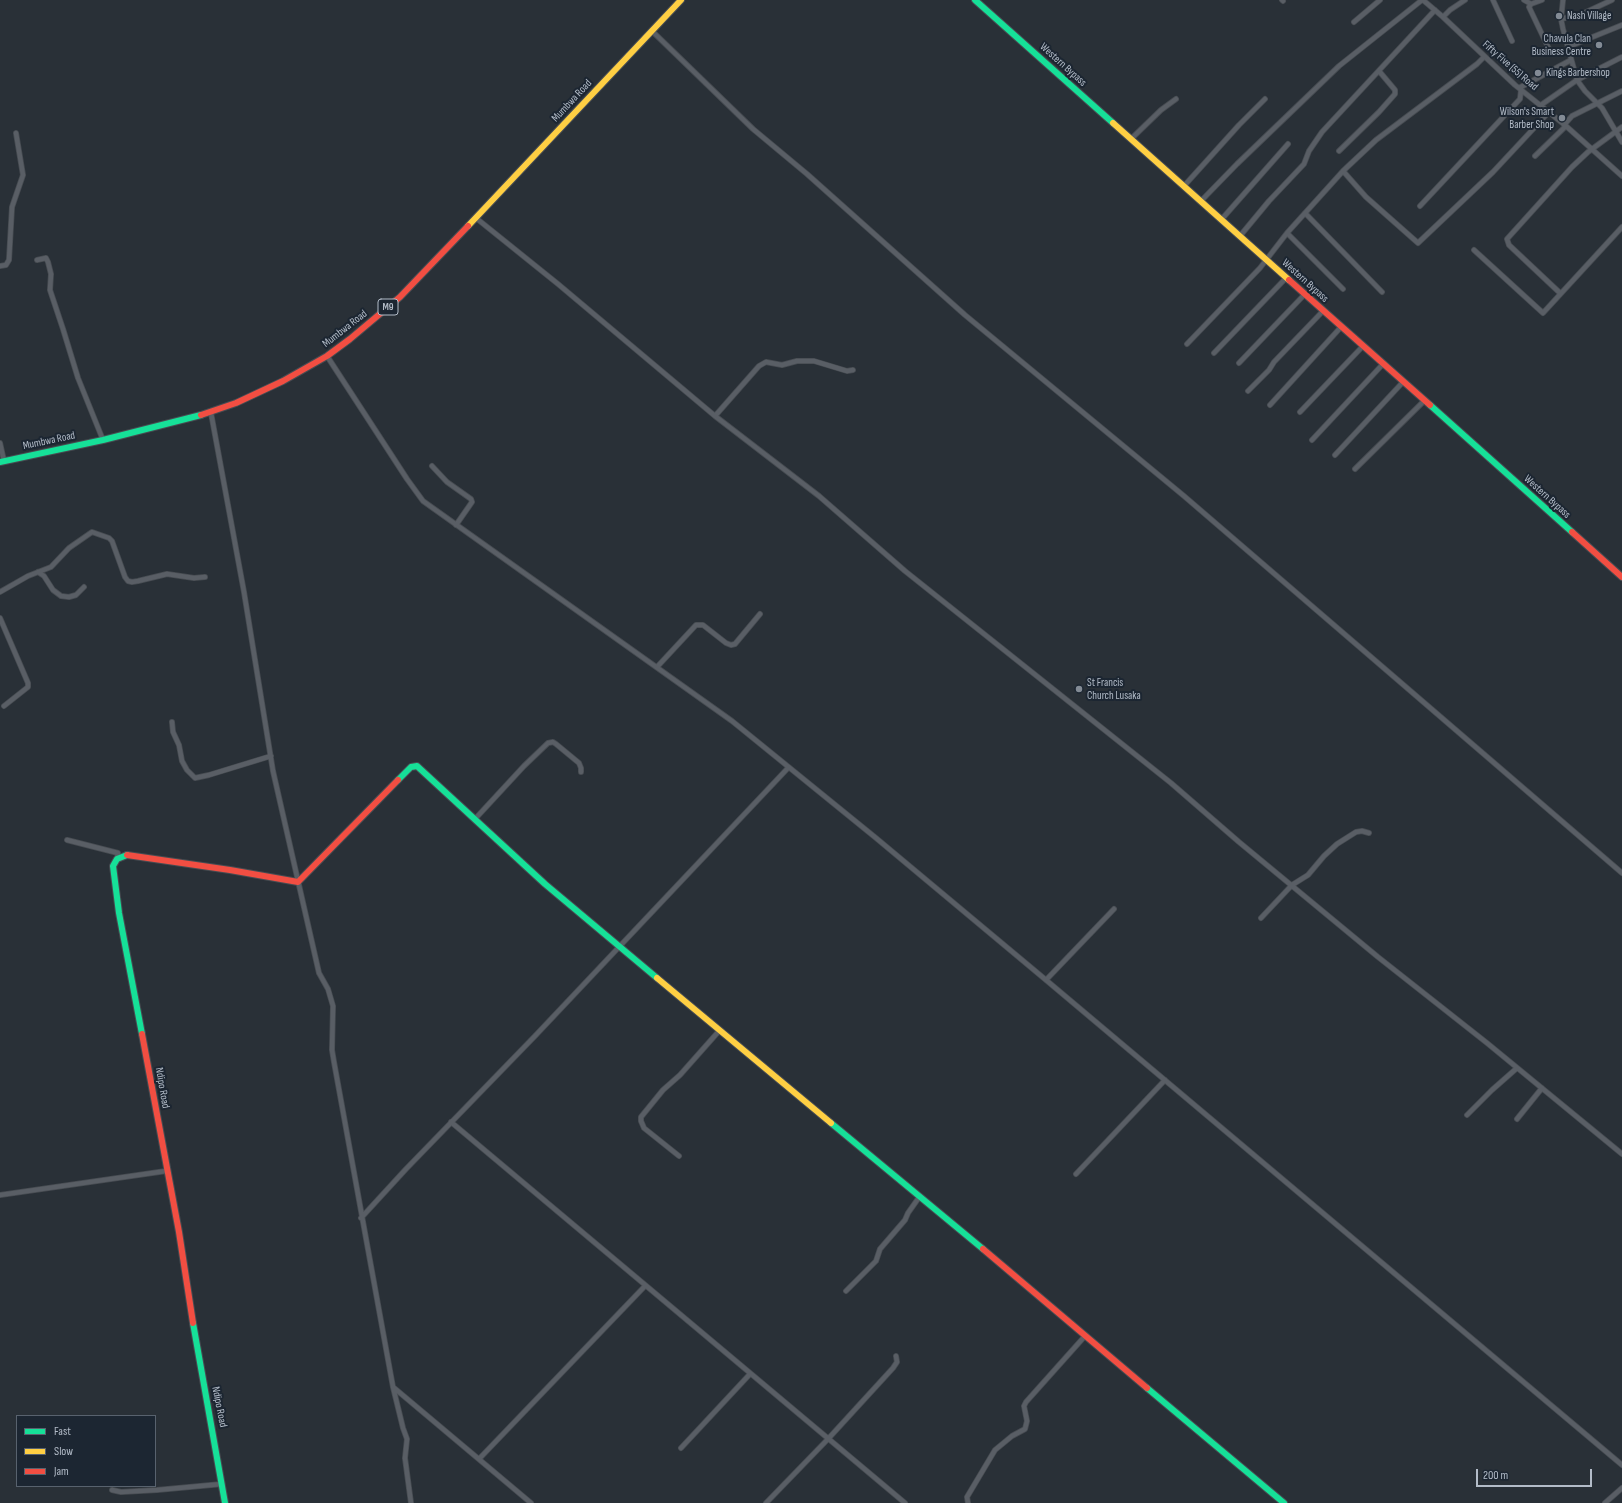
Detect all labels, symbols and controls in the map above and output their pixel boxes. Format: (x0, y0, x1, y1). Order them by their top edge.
place label: Nash Village (1567, 9, 1611, 23)
marker: Nash Village (1554, 11, 1564, 21)
place label: Chavula Clan Business Centre (1532, 32, 1591, 58)
street label: Fifty Five (55) Road (1480, 38, 1540, 94)
marker: Chavula Clan Business Centre (1594, 40, 1604, 50)
street label: Western Bypass (1037, 41, 1089, 89)
place label: Kings Barbershop (1546, 66, 1610, 80)
marker: Kings Barbershop (1533, 68, 1543, 78)
street label: Mumbwa Road (549, 77, 595, 125)
place label: Wilson's Smart Barber Shop (1500, 105, 1554, 131)
marker: Wilson's Smart Barber Shop (1557, 113, 1567, 123)
street label: Western Bypass (1279, 257, 1331, 305)
road number: M9 (378, 299, 398, 315)
street label: Mumbwa Road (320, 307, 370, 351)
street label: Mumbwa Road (22, 429, 76, 453)
street label: Western Bypass (1521, 473, 1573, 521)
place label: St Francis Church Lusaka (1087, 676, 1141, 702)
marker: St Francis Church Lusaka (1074, 684, 1084, 694)
street label: Ndipo Road (152, 1066, 172, 1110)
street label: Ndipo Road (209, 1385, 229, 1429)
legend (16, 1415, 156, 1487)
text: Fast (54, 1424, 71, 1439)
text: Slow (54, 1444, 73, 1459)
scale bar (1478, 1461, 1594, 1487)
text: Jam (54, 1464, 69, 1479)
text: 200 m (1483, 1468, 1508, 1483)

